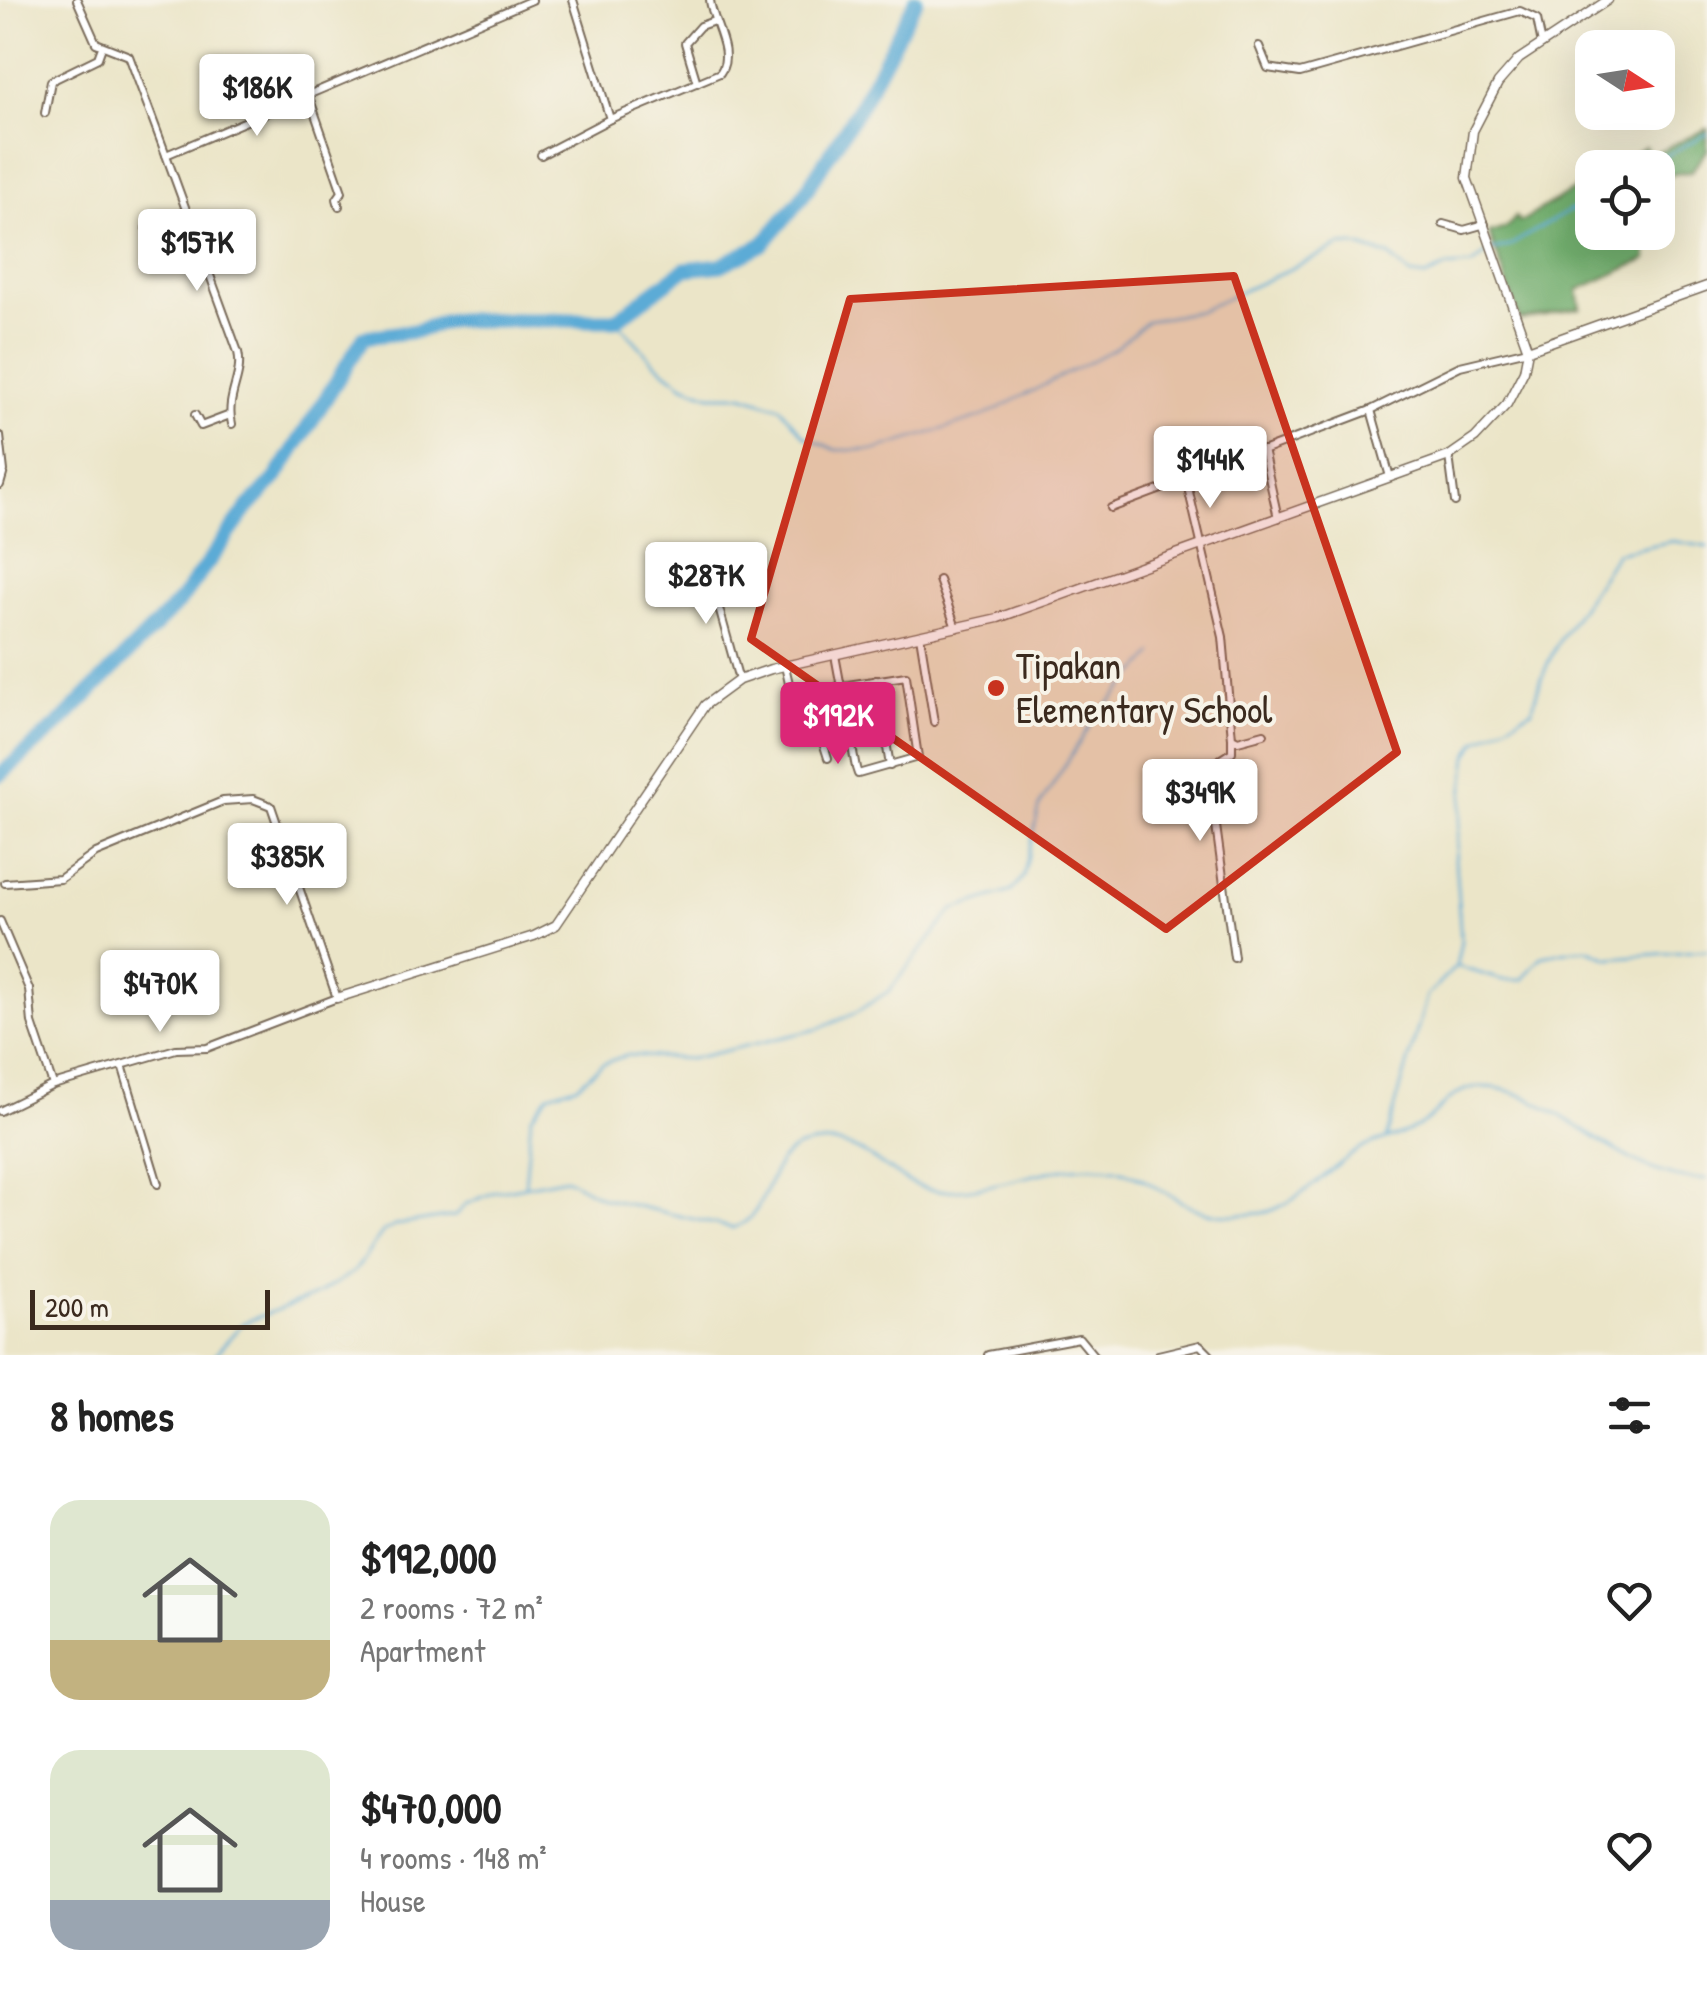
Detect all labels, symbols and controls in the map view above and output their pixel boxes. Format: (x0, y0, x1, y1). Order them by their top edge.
north arrow (1575, 30, 1675, 130)
map controls (1575, 30, 1675, 250)
pin: $186K (187, 54, 327, 139)
text: $186K (221, 65, 293, 108)
button: locate (1575, 150, 1675, 250)
pin: $157K (127, 209, 267, 294)
text: $157K (160, 220, 234, 263)
pin: $144K (1140, 426, 1280, 511)
text: $144K (1176, 437, 1244, 480)
pin: $287K (636, 542, 776, 627)
text: $287K (667, 553, 745, 596)
place label: Tipakan Elementary School (1016, 639, 1273, 735)
marker: Tipakan Elementary School (985, 677, 1007, 699)
pin: $192K (768, 682, 908, 767)
text: $192K (802, 693, 874, 736)
pin: $349K (1130, 759, 1270, 844)
text: $349K (1164, 770, 1236, 813)
pin: $385K (217, 823, 357, 908)
text: $385K (250, 834, 324, 877)
pin: $470K (90, 950, 230, 1035)
text: $470K (122, 961, 198, 1004)
scale bar (30, 1285, 270, 1330)
text: 200 m (45, 1288, 109, 1326)
text: 8 homes (50, 1387, 174, 1444)
icon: filters (1602, 1388, 1657, 1443)
text: $192,000 (360, 1529, 497, 1586)
icon: home (130, 1540, 250, 1660)
icon: heart (1602, 1573, 1657, 1628)
text: 2 rooms · 72 m² (360, 1586, 543, 1629)
text: Apartment (360, 1629, 485, 1672)
text: $470,000 (360, 1779, 502, 1836)
icon: home (130, 1790, 250, 1910)
icon: heart (1602, 1823, 1657, 1878)
text: 4 rooms · 148 m² (360, 1836, 547, 1879)
text: House (360, 1879, 426, 1922)

